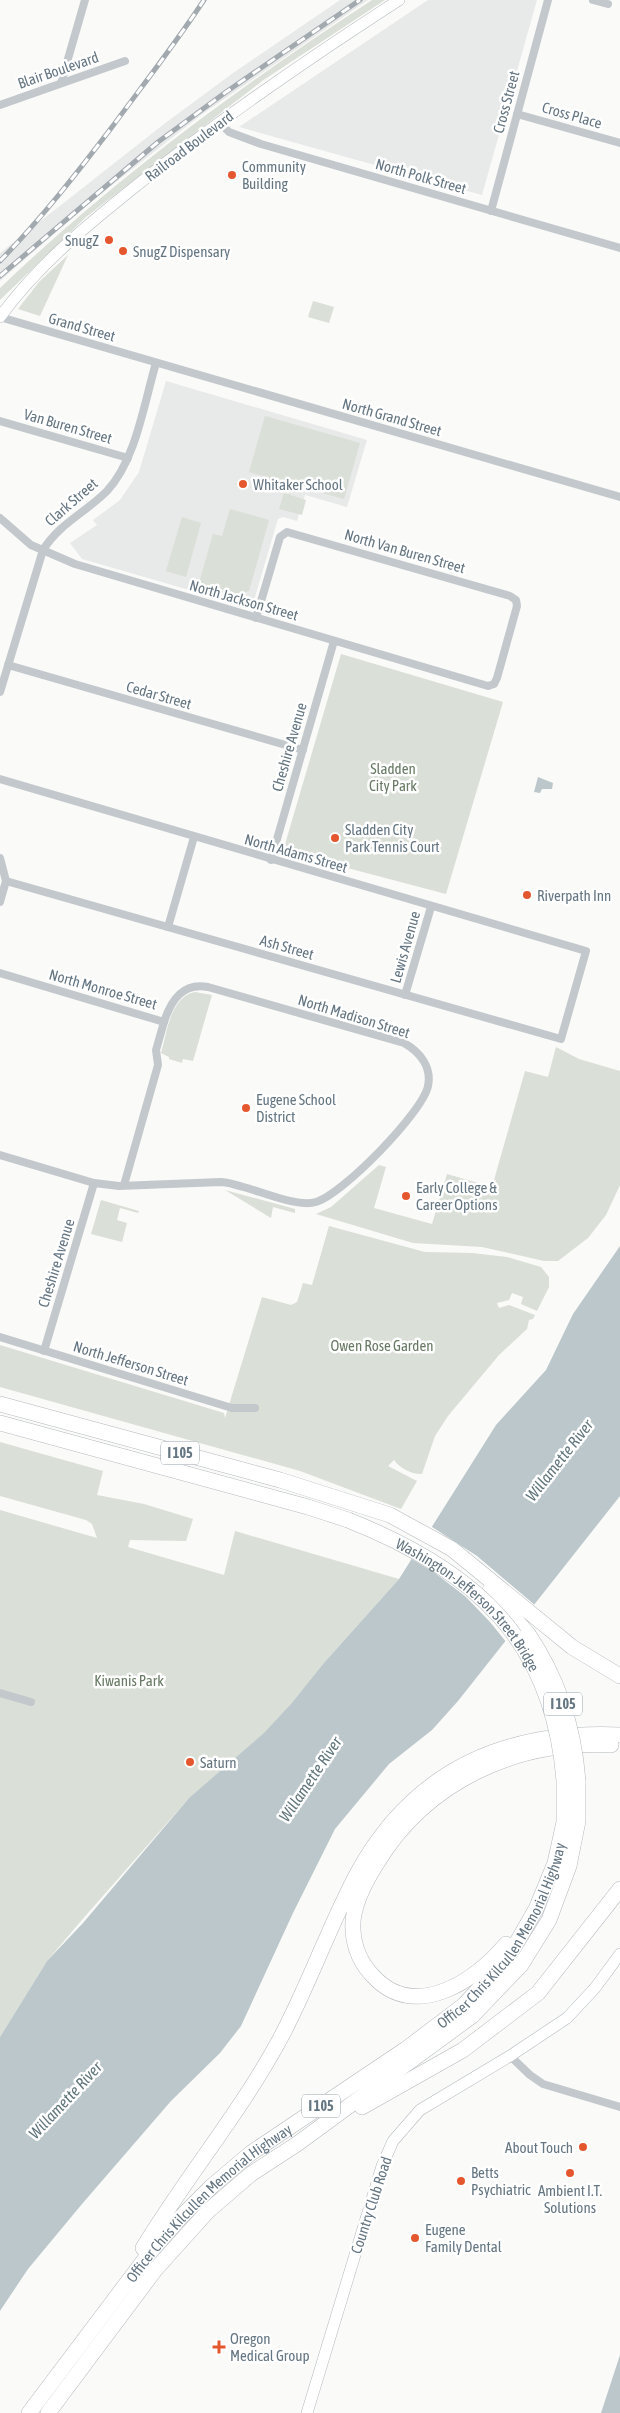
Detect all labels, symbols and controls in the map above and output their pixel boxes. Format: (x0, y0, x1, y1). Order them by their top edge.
street label: Blair Boulevard (15, 48, 101, 92)
street label: Cross Street (490, 69, 522, 135)
street label: Cross Place (540, 98, 604, 132)
street label: Railroad Boulevard (142, 107, 236, 185)
street label: North Polk Street (374, 155, 468, 197)
place label: Community Building (242, 158, 306, 192)
marker: Community Building (226, 169, 238, 181)
place label: SnugZ (65, 232, 99, 249)
marker: SnugZ (103, 234, 115, 246)
place label: SnugZ Dispensary (133, 243, 230, 260)
marker: SnugZ Dispensary (117, 245, 129, 257)
street label: Grand Street (47, 309, 117, 345)
street label: North Grand Street (341, 395, 443, 439)
street label: Van Buren Street (22, 405, 114, 447)
street label: Clark Street (41, 475, 101, 529)
place label: Whitaker School (253, 476, 343, 493)
marker: Whitaker School (237, 478, 249, 490)
street label: North Van Buren Street (343, 526, 467, 576)
street label: North Jackson Street (188, 576, 300, 624)
street label: Cedar Street (124, 678, 194, 712)
street label: Cheshire Avenue (268, 700, 310, 793)
park label: Sladden City Park (369, 760, 417, 794)
place label: Sladden City Park Tennis Court (345, 821, 440, 855)
street label: North Adams Street (243, 830, 349, 876)
marker: Sladden City Park Tennis Court (329, 832, 341, 844)
place label: Riverpath Inn (537, 887, 611, 904)
marker: Riverpath Inn (521, 889, 533, 901)
street label: Lewis Avenue (387, 909, 423, 985)
street label: Ash Street (258, 931, 316, 963)
street label: North Monroe Street (47, 965, 159, 1013)
street label: North Madison Street (296, 991, 412, 1041)
place label: Eugene School District (256, 1091, 336, 1125)
marker: Eugene School District (240, 1102, 252, 1114)
place label: Early College & Career Options (416, 1179, 497, 1213)
marker: Early College & Career Options (400, 1190, 412, 1202)
street label: Cheshire Avenue (34, 1217, 78, 1309)
street label: North Jefferson Street (71, 1337, 191, 1389)
park label: Owen Rose Garden (331, 1337, 433, 1354)
water label: Willamette River (522, 1415, 597, 1504)
road number: I 105 (161, 1442, 199, 1465)
street label: Washington-Jefferson Street Bridge (393, 1534, 543, 1674)
park label: Kiwanis Park (94, 1672, 164, 1689)
road number: I 105 (544, 1692, 582, 1716)
water label: Willamette River (275, 1732, 346, 1825)
place label: Saturn (200, 1754, 237, 1771)
marker: Saturn (184, 1756, 196, 1768)
street label: Officer Chris Kilcullen Memorial Highway (433, 1841, 568, 2031)
water label: Willamette River (25, 2057, 106, 2142)
road number: I 105 (302, 2094, 340, 2118)
street label: Officer Chris Kilcullen Memorial Highway (122, 2120, 294, 2285)
place label: About Touch (505, 2139, 573, 2156)
marker: About Touch (577, 2141, 589, 2153)
street label: Country Club Road (347, 2154, 395, 2256)
place label: Betts Psychiatric (471, 2164, 531, 2198)
marker: Ambient I.T. Solutions (564, 2167, 576, 2179)
marker: Betts Psychiatric (455, 2175, 467, 2187)
place label: Ambient I.T. Solutions (538, 2182, 602, 2216)
place label: Eugene Family Dental (425, 2221, 502, 2255)
marker: Eugene Family Dental (409, 2232, 421, 2244)
place label: Oregon Medical Group (230, 2330, 310, 2364)
marker: Oregon Medical Group (212, 2340, 226, 2354)

